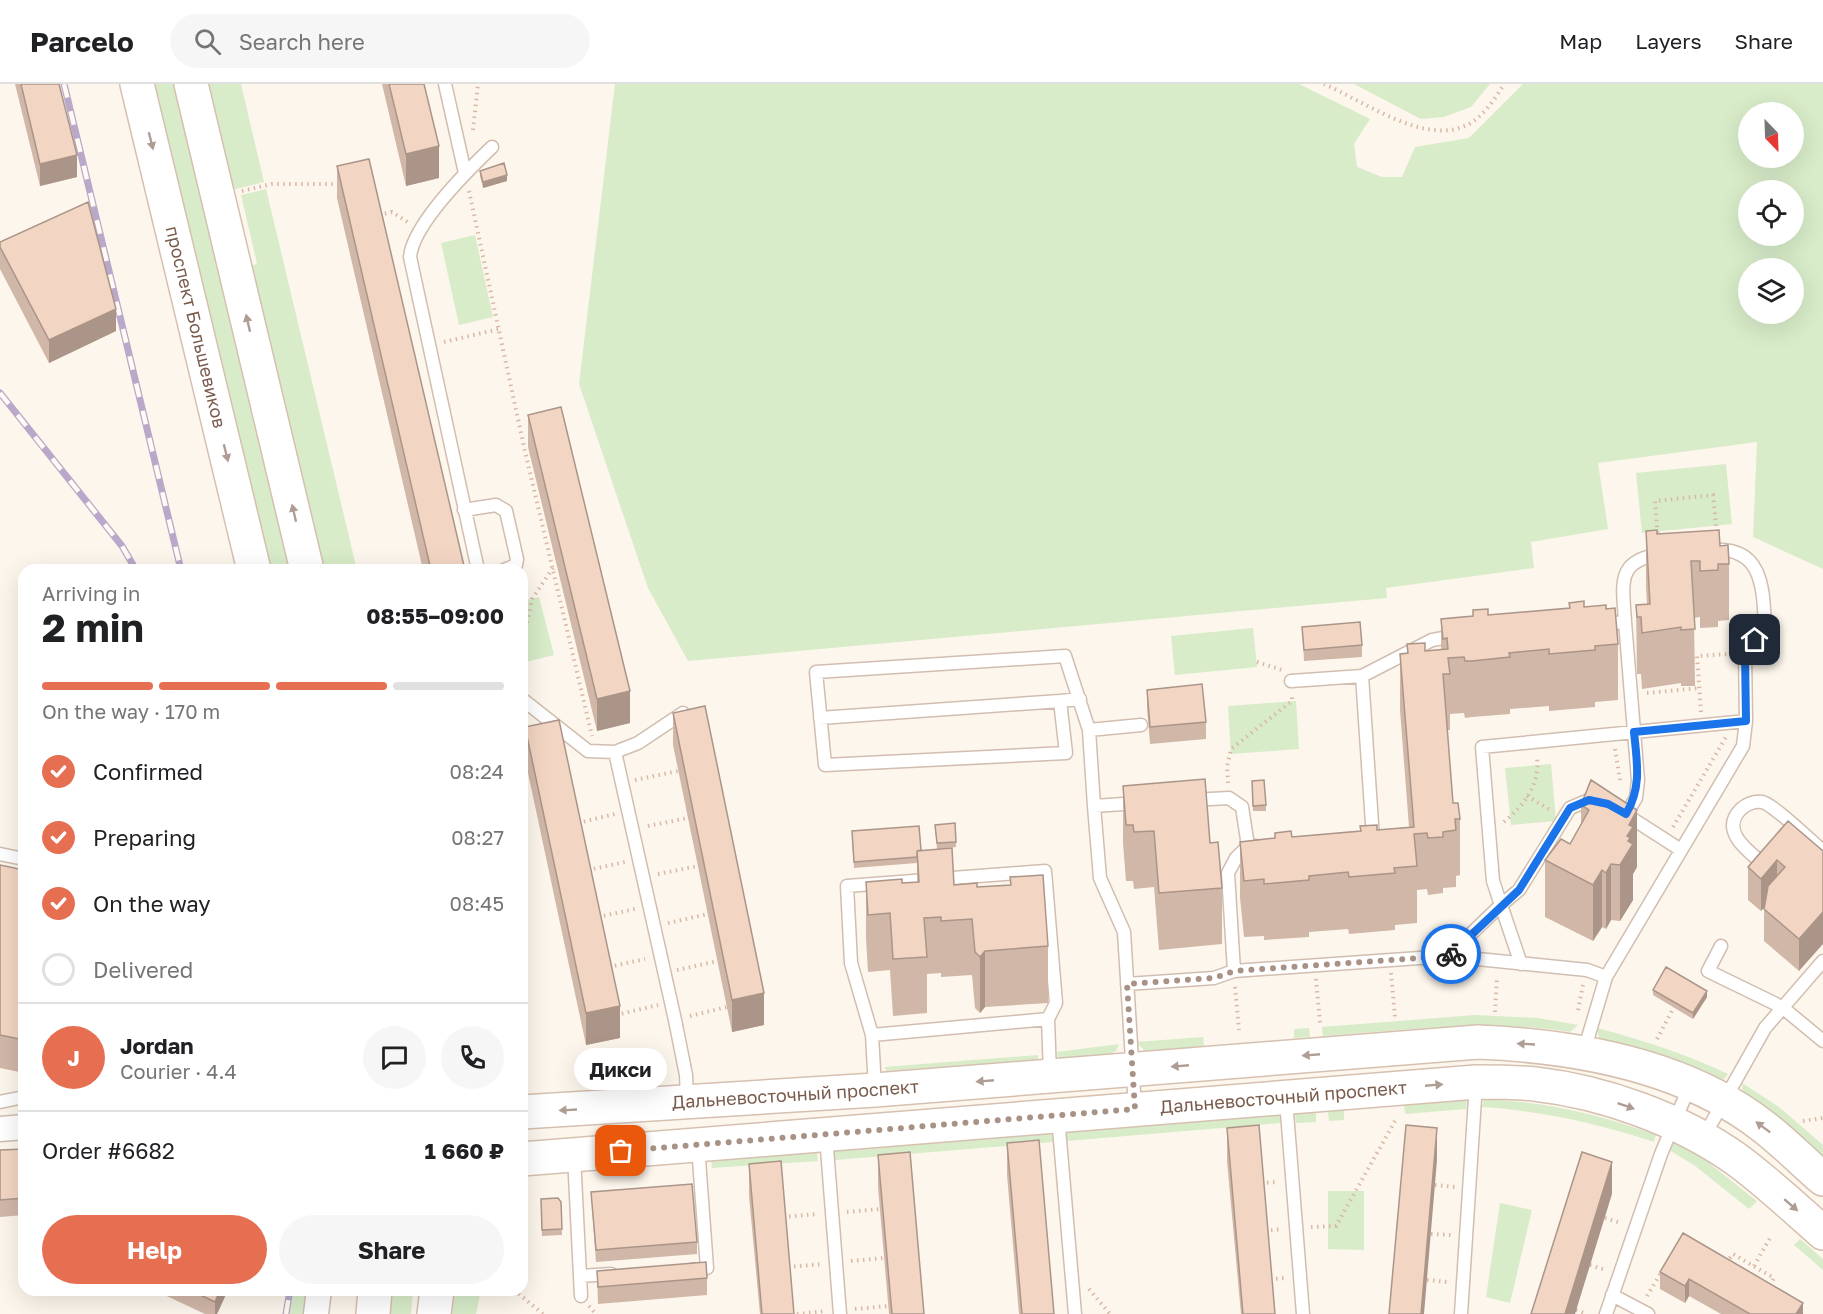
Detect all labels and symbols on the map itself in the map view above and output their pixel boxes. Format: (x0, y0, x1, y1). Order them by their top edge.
north arrow (1738, 102, 1804, 168)
one-way arrow (146, 132, 156, 150)
street label: проспект Большевиков (162, 224, 231, 430)
one-way arrow (243, 314, 253, 333)
one-way arrow (221, 444, 231, 462)
one-way arrow (288, 504, 298, 522)
pin (1729, 614, 1780, 665)
courier (1421, 924, 1481, 984)
one-way arrow (1516, 1040, 1535, 1049)
callout: Дикси (574, 1049, 668, 1091)
one-way arrow (1301, 1050, 1320, 1060)
one-way arrow (1170, 1061, 1189, 1071)
street label: Дальневосточный проспект (671, 1075, 920, 1113)
one-way arrow (976, 1076, 995, 1085)
street label: Дальневосточный проспект (1159, 1076, 1408, 1117)
one-way arrow (1424, 1080, 1443, 1090)
one-way arrow (1617, 1102, 1635, 1111)
one-way arrow (559, 1105, 578, 1114)
one-way arrow (1755, 1121, 1771, 1133)
pin (595, 1125, 646, 1176)
one-way arrow (1783, 1198, 1798, 1211)

